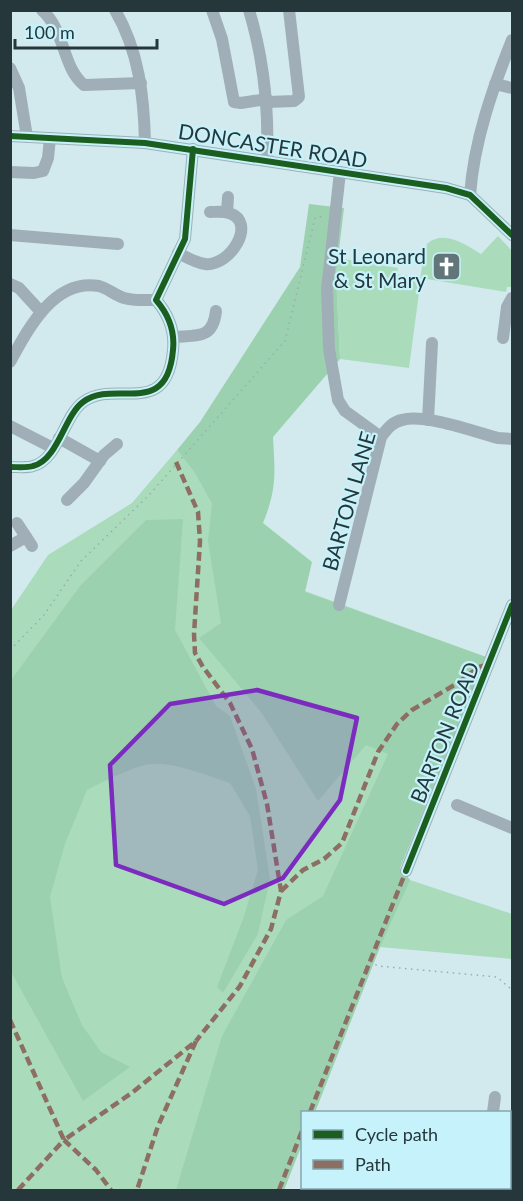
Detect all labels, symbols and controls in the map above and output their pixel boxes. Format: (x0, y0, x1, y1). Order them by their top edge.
scale bar (15, 12, 158, 50)
text: 100 m (24, 21, 75, 43)
street label: DONCASTER ROAD (177, 118, 369, 172)
place label: St Leonard & St Mary (328, 243, 426, 292)
church icon: St Leonard & St Mary (431, 251, 463, 283)
street label: BARTON LANE (316, 429, 380, 573)
street label: BARTON ROAD (404, 658, 484, 806)
legend (301, 1111, 511, 1189)
text: Cycle path (355, 1123, 438, 1145)
text: Path (355, 1153, 391, 1175)

